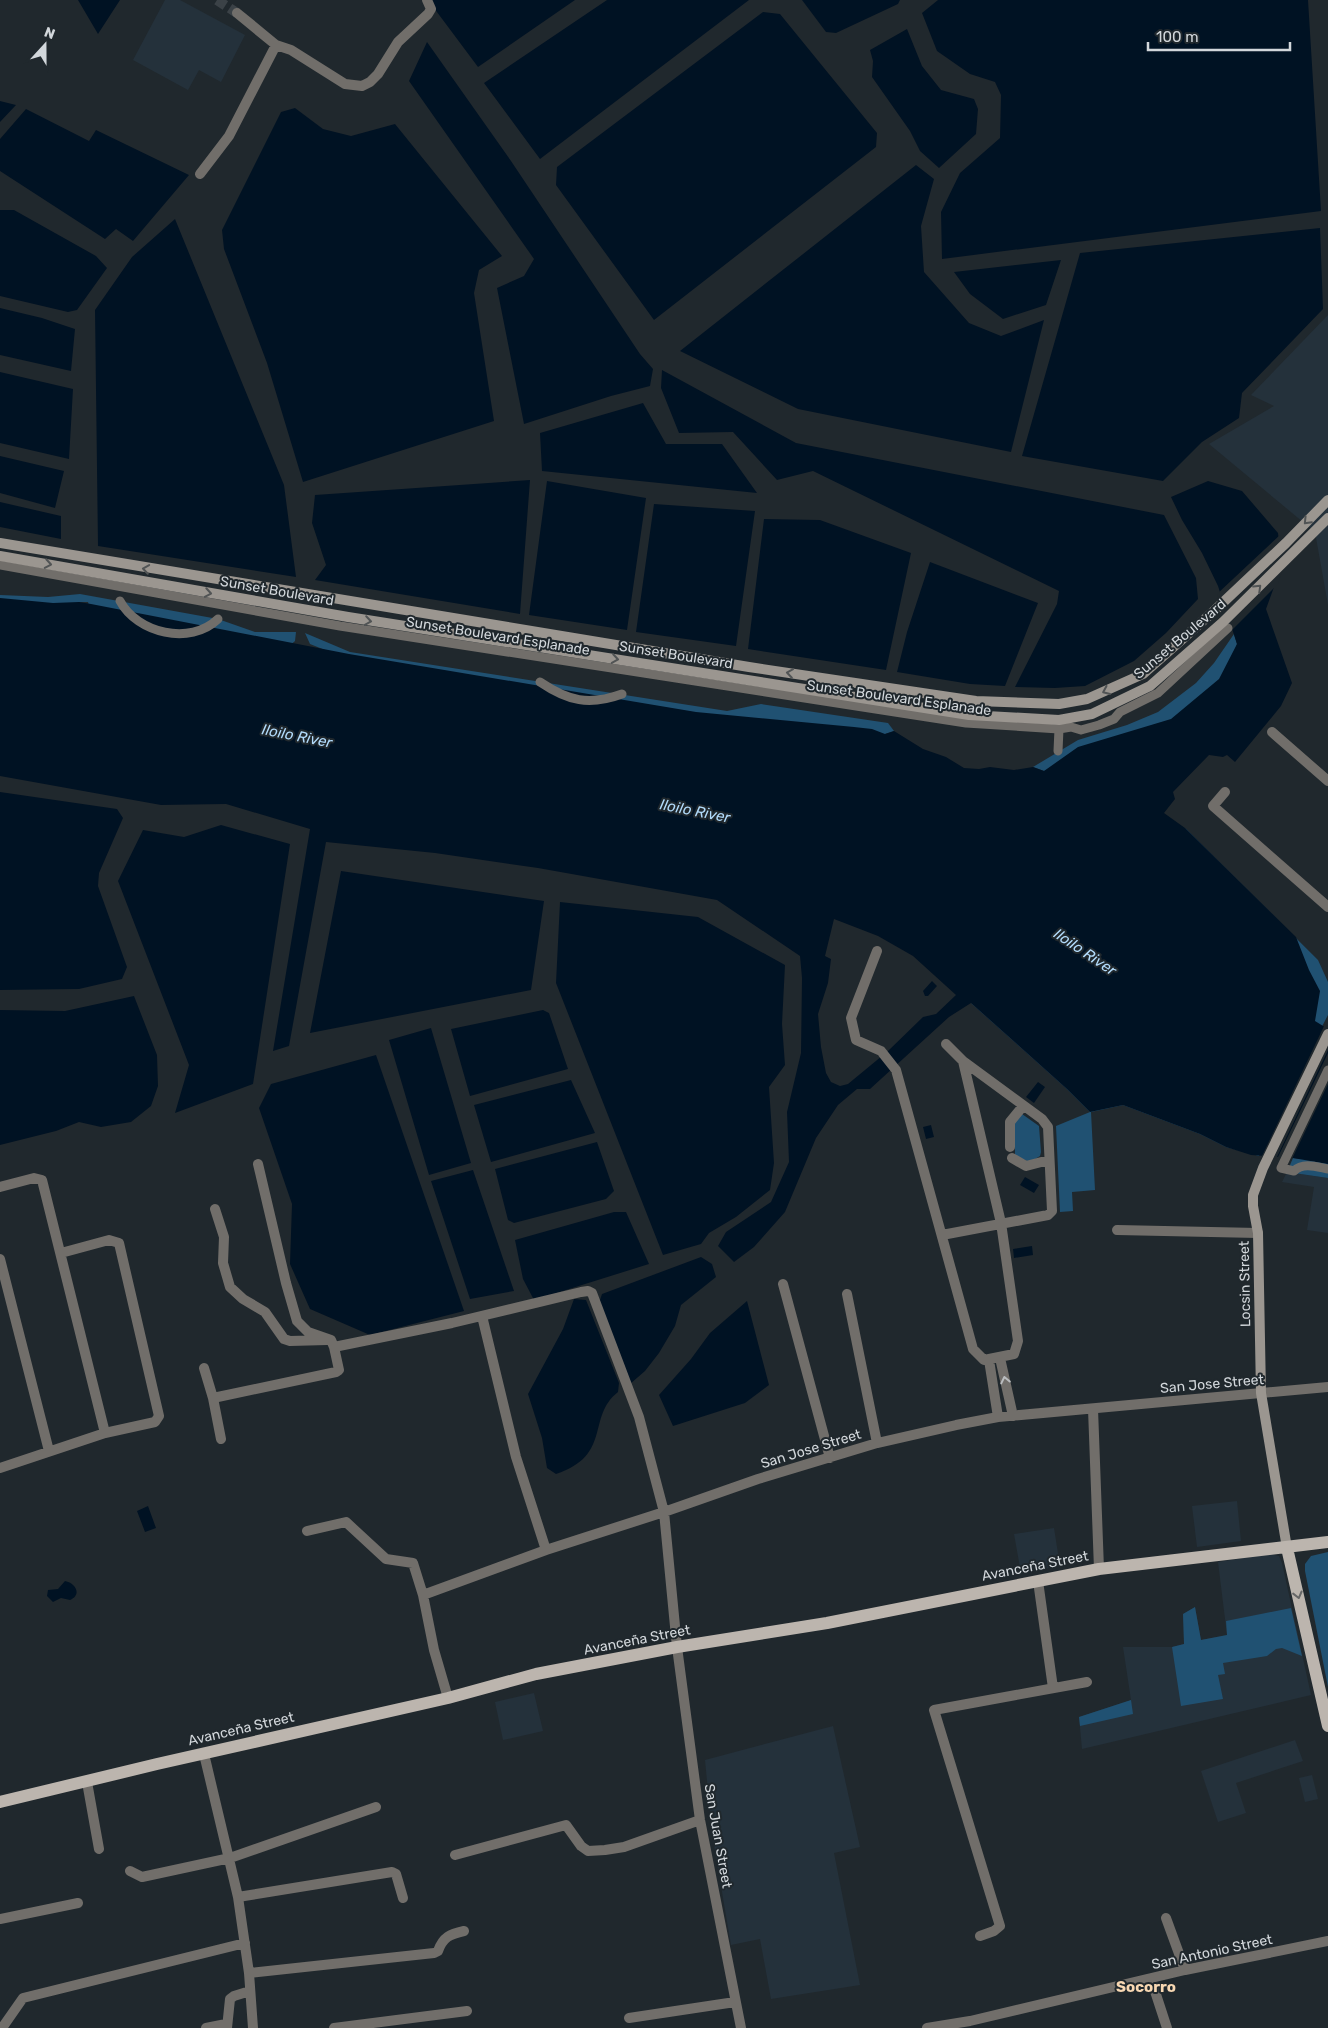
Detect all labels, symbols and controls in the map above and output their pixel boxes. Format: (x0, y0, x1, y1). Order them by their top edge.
north arrow (20, 20, 70, 70)
scale bar (1148, 20, 1290, 52)
text: N (42, 24, 57, 43)
text: 100 m (1156, 28, 1198, 46)
one-way arrow (1304, 516, 1313, 525)
one-way arrow (44, 559, 52, 569)
one-way arrow (141, 564, 150, 574)
street label: Sunset Boulevard (219, 573, 335, 609)
one-way arrow (1252, 585, 1261, 594)
one-way arrow (204, 587, 212, 597)
street label: Sunset Boulevard (1130, 596, 1230, 682)
street label: Sunset Boulevard Esplanade (405, 613, 591, 659)
one-way arrow (364, 615, 372, 625)
street label: Sunset Boulevard (618, 638, 734, 672)
one-way arrow (611, 654, 619, 664)
one-way arrow (785, 668, 793, 679)
street label: Sunset Boulevard Esplanade (806, 677, 992, 719)
one-way arrow (1102, 685, 1111, 695)
water label: Iloilo River (260, 720, 335, 752)
water label: Iloilo River (658, 795, 733, 827)
water label: Iloilo River (1050, 925, 1121, 980)
street label: Locsin Street (1236, 1240, 1254, 1327)
street label: San Jose Street (1159, 1371, 1265, 1397)
one-way arrow (1000, 1376, 1011, 1385)
street label: San Jose Street (759, 1425, 864, 1472)
street label: Avanceña Street (980, 1547, 1090, 1585)
one-way arrow (1292, 1591, 1303, 1600)
street label: Avanceña Street (582, 1621, 692, 1659)
street label: Avanceña Street (186, 1708, 296, 1749)
street label: San Juan Street (700, 1782, 736, 1890)
street label: San Antonio Street (1150, 1931, 1274, 1973)
district label: Socorro (1116, 1978, 1176, 1996)

